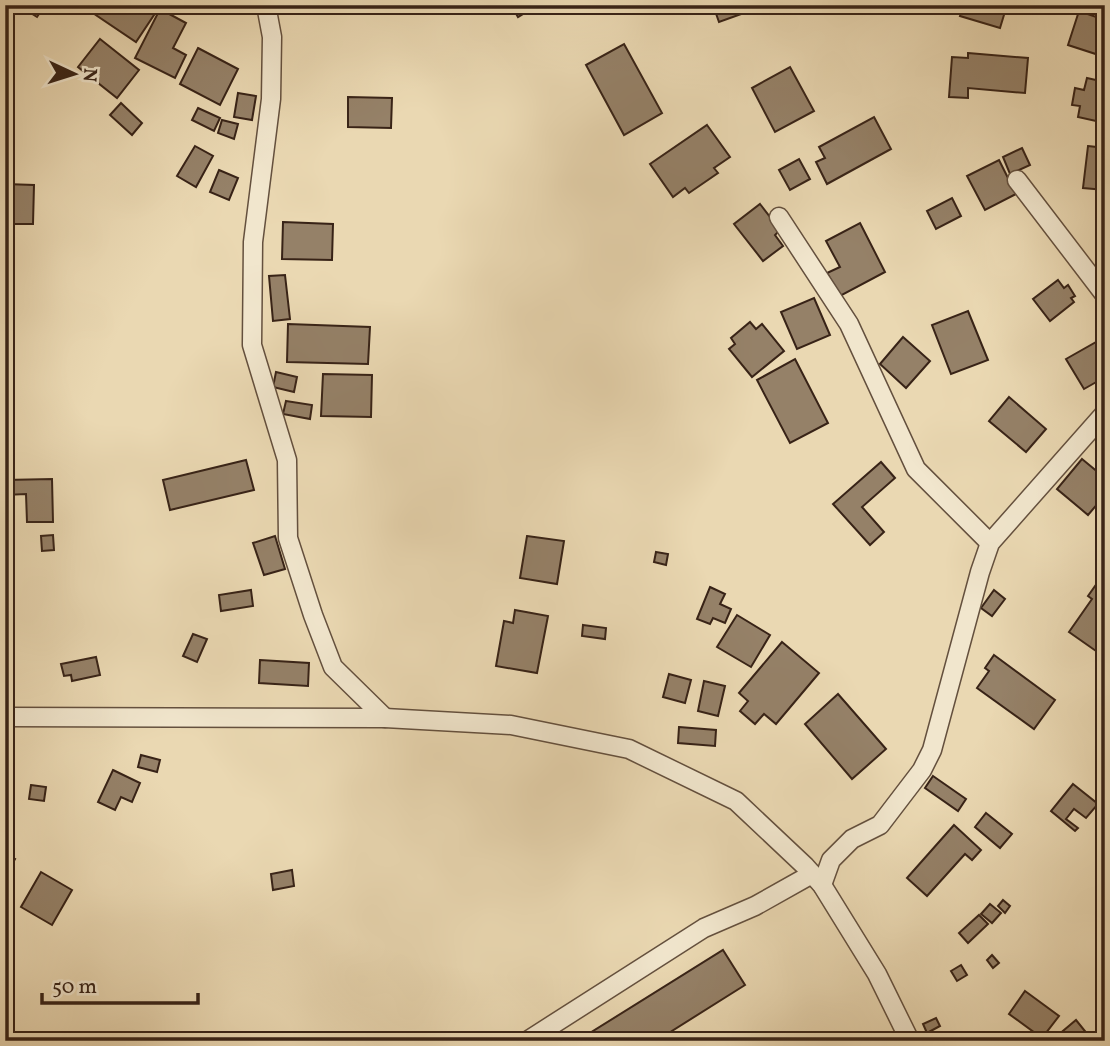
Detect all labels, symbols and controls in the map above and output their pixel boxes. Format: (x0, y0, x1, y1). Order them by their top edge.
north arrow (38, 38, 108, 108)
text: N (75, 67, 102, 83)
scale bar (42, 962, 198, 1006)
text: 50 m (52, 973, 97, 1002)

